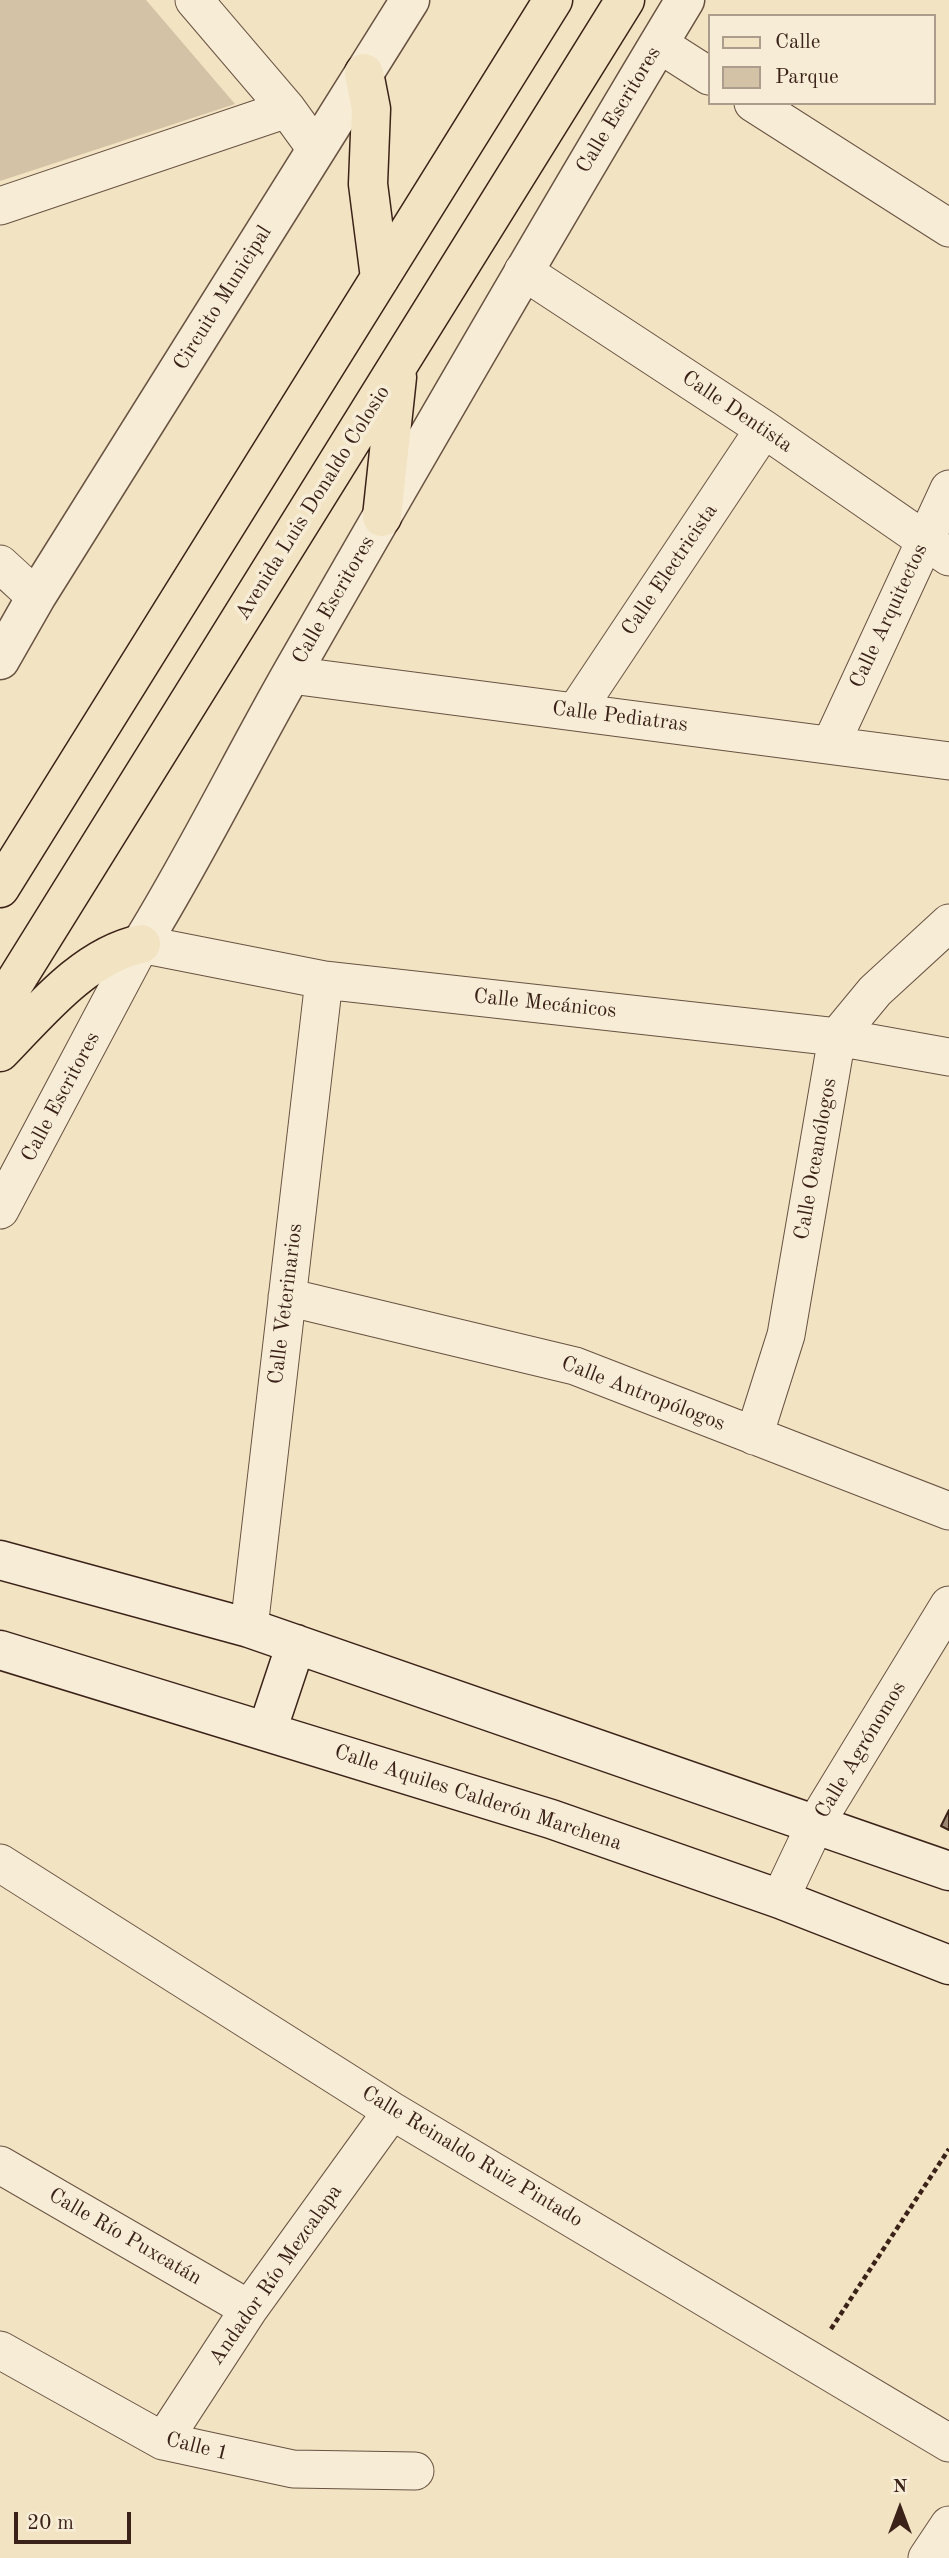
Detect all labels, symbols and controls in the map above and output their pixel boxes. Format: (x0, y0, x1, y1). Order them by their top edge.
legend (708, 14, 935, 105)
text: Calle (775, 32, 820, 53)
street label: Calle Escritores (571, 42, 667, 178)
text: Parque (775, 67, 839, 88)
street label: Circuito Municipal (168, 221, 278, 375)
street label: Calle Dentista (677, 366, 797, 458)
street label: Avenida Luis Donaldo Colosio (230, 381, 396, 625)
street label: Calle Electricista (617, 499, 723, 641)
street label: Calle Escritores (287, 532, 381, 668)
street label: Calle Arquitectos (845, 540, 933, 692)
street label: Calle Pediatras (551, 696, 689, 738)
street label: Calle Mecánicos (472, 984, 618, 1024)
street label: Calle Escritores (16, 1028, 106, 1166)
street label: Calle Oceanólogos (789, 1076, 843, 1242)
street label: Calle Veterinarios (264, 1222, 308, 1386)
street label: Calle Antropólogos (558, 1351, 728, 1437)
street label: Calle Agrónomos (810, 1677, 912, 1823)
street label: Calle Aquiles Calderón Marchena (331, 1740, 625, 1856)
street label: Calle Reinaldo Ruiz Pintado (357, 2081, 587, 2233)
street label: Andador Río Mezcalapa (204, 2180, 348, 2370)
street label: Calle Río Puxcatán (44, 2183, 206, 2291)
street label: Calle 1 (163, 2427, 231, 2467)
north arrow (865, 2474, 935, 2544)
text: N (893, 2478, 907, 2497)
scale bar (18, 2498, 135, 2542)
text: 20 m (27, 2513, 74, 2534)

